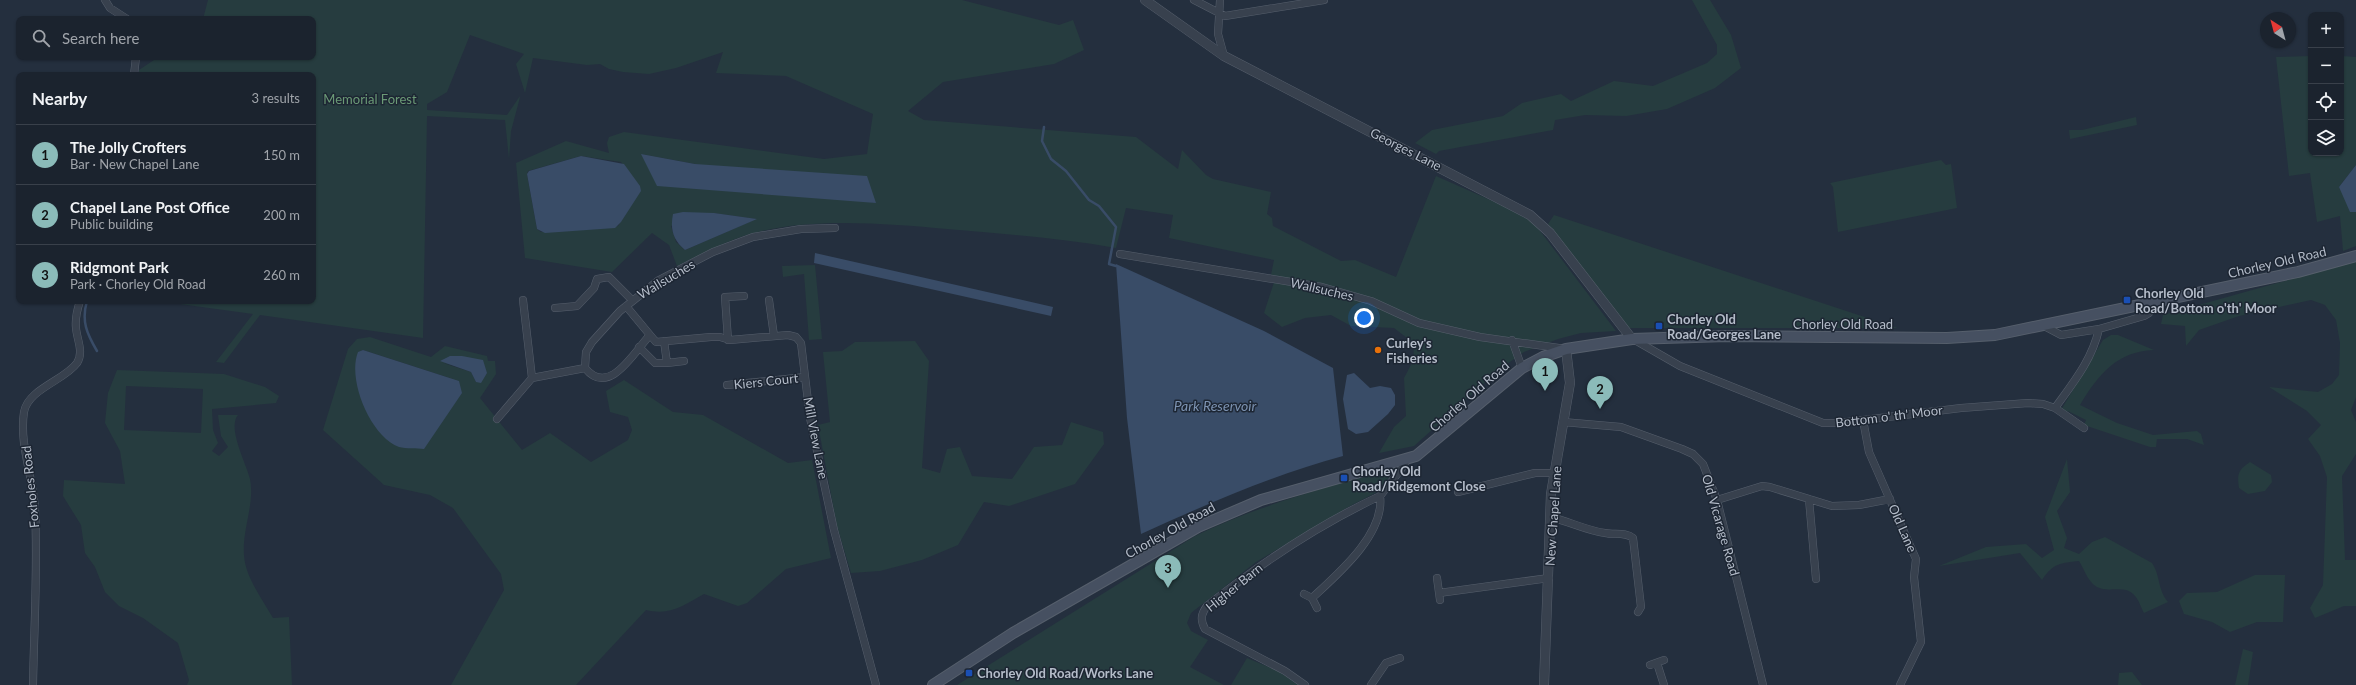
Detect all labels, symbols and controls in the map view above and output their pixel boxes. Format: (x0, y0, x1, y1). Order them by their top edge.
north arrow (2260, 12, 2296, 48)
map controls (2308, 12, 2344, 156)
button: + (2308, 12, 2344, 48)
search box (16, 16, 316, 60)
icon: search (30, 27, 52, 49)
text: Search here (62, 29, 139, 47)
button: − (2308, 48, 2344, 84)
button: locate (2308, 84, 2344, 120)
text: Nearby (32, 88, 87, 109)
text: 3 results (252, 90, 300, 106)
park label: Memorial Forest (323, 91, 417, 107)
button: layers (2308, 120, 2344, 156)
street label: Georges Lane (1368, 124, 1444, 174)
text: The Jolly Crofters (70, 138, 186, 156)
text: 1 (41, 147, 49, 163)
text: 150 m (263, 147, 300, 163)
text: Bar · New Chapel Lane (70, 156, 199, 172)
text: Chapel Lane Post Office (70, 198, 230, 216)
text: 2 (41, 207, 49, 223)
text: 200 m (263, 207, 300, 223)
text: Public building (70, 216, 153, 232)
street label: Chorley Old Road (2226, 243, 2328, 281)
street label: Wallsuches (634, 255, 698, 302)
text: Ridgmont Park (70, 258, 169, 276)
text: 3 (41, 267, 49, 283)
text: 260 m (263, 267, 300, 283)
street label: Wallsuches (1289, 274, 1355, 304)
text: Park · Chorley Old Road (70, 276, 206, 292)
place label: Chorley Old Road/Bottom o'th' Moor (2135, 285, 2277, 316)
marker: Chorley Old Road/Bottom o'th' Moor (2122, 295, 2132, 305)
your location (1354, 308, 1374, 328)
place label: Chorley Old Road/Georges Lane (1667, 311, 1781, 342)
street label: Chorley Old Road (1793, 316, 1893, 332)
marker: Chorley Old Road/Georges Lane (1654, 321, 1664, 331)
place label: Curley's Fisheries (1386, 335, 1438, 366)
marker: Curley's Fisheries (1373, 345, 1383, 355)
street label: Chorley Old Road (1426, 357, 1512, 435)
pin: 1 (1532, 358, 1558, 391)
street label: Kiers Court (733, 370, 799, 392)
pin: 2 (1587, 376, 1613, 409)
street label: Mill View Lane (800, 396, 832, 481)
water label: Park Reservoir (1174, 397, 1256, 414)
street label: Bottom o' th' Moor (1834, 401, 1944, 431)
street label: Foxholes Road (18, 445, 42, 529)
place label: Chorley Old Road/Ridgemont Close (1352, 463, 1486, 494)
street label: New Chapel Lane (1542, 465, 1564, 566)
street label: Old Vicarage Road (1699, 472, 1743, 578)
marker: Chorley Old Road/Ridgemont Close (1339, 473, 1349, 483)
street label: Chorley Old Road (1122, 499, 1218, 561)
street label: Old Lane (1885, 501, 1921, 555)
pin: 3 (1155, 555, 1181, 588)
street label: Higher Barn (1202, 559, 1266, 615)
place label: Chorley Old Road/Works Lane (977, 665, 1153, 681)
marker: Chorley Old Road/Works Lane (964, 668, 974, 678)

